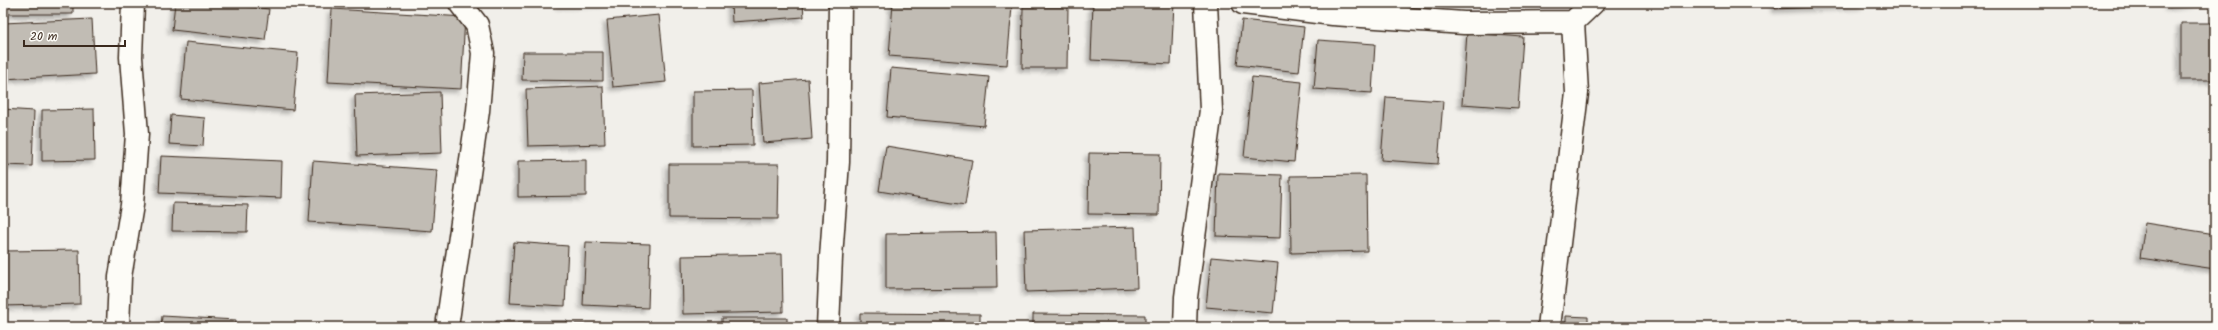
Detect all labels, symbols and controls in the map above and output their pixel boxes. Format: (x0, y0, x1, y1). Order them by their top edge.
scale bar (24, 22, 125, 48)
text: 20 m (30, 27, 58, 46)

